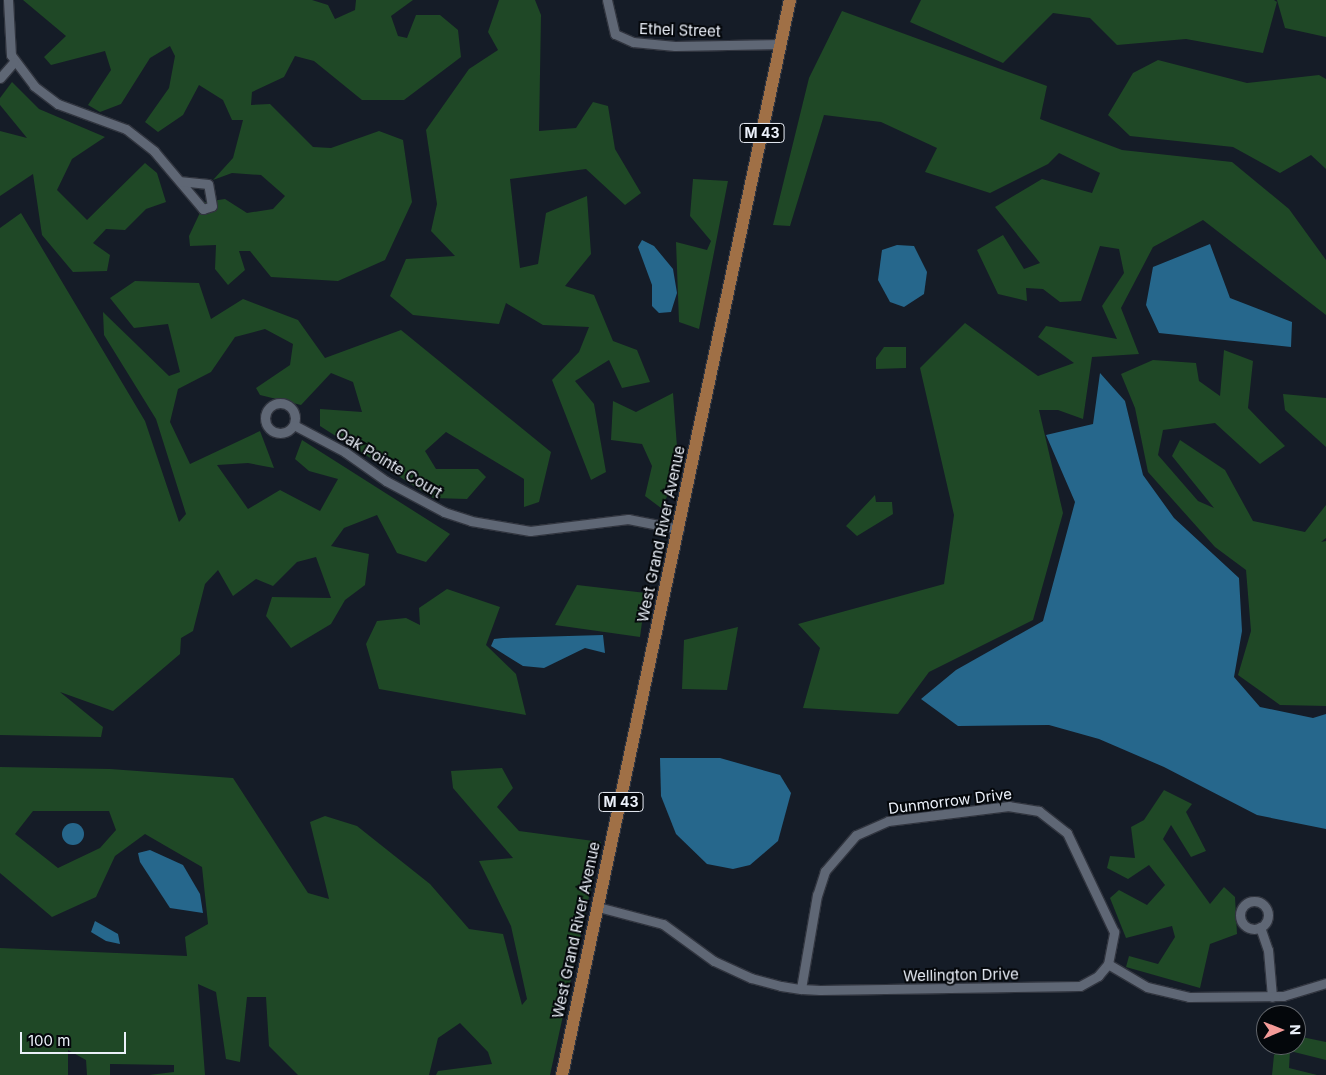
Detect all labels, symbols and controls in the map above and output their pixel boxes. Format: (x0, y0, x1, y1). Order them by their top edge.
street label: Ethel Street (639, 20, 721, 40)
road number: M 43 (740, 122, 784, 144)
street label: Oak Pointe Court (333, 424, 445, 502)
street label: West Grand River Avenue (633, 444, 689, 624)
street label: Dunmorrow Drive (887, 784, 1013, 818)
road number: M 43 (598, 790, 644, 814)
street label: West Grand River Avenue (548, 840, 604, 1020)
street label: Wellington Drive (903, 965, 1019, 985)
north arrow (1256, 1005, 1306, 1055)
scale bar (22, 1022, 129, 1054)
text: N (1287, 1024, 1304, 1035)
text: 100 m (28, 1031, 70, 1050)

